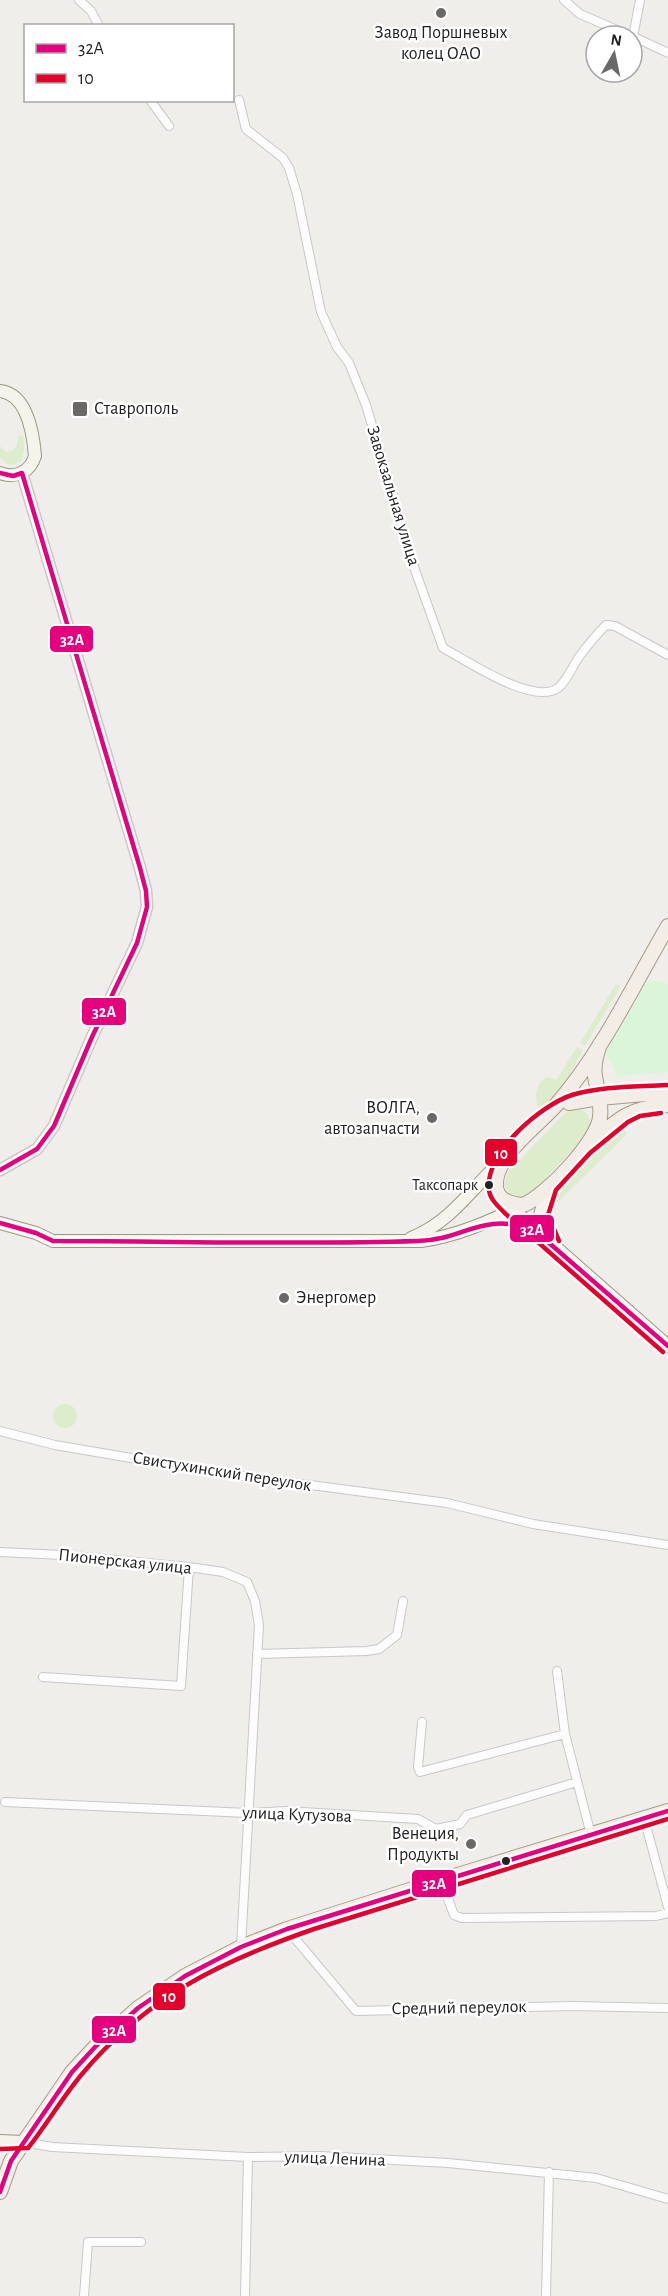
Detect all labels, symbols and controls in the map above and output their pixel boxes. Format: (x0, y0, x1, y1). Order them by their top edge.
marker: Завод Поршневых колец ОАО (434, 6, 448, 20)
legend (24, 24, 234, 102)
place label: Завод Поршневых колец ОАО (374, 24, 508, 63)
north arrow (584, 24, 644, 84)
text: N (609, 31, 623, 49)
text: 32A (78, 40, 105, 58)
text: 10 (78, 70, 94, 88)
marker: Ставрополь (71, 400, 89, 418)
place label: Ставрополь (94, 400, 178, 418)
street label: Завокзальная улица (363, 424, 423, 568)
line badge: 32A (49, 625, 94, 653)
text: 32A (60, 632, 84, 648)
line badge: 32A (81, 997, 127, 1026)
text: 32A (92, 1004, 116, 1020)
place label: ВОЛГА, автозапчасти (324, 1099, 420, 1138)
marker: ВОЛГА, автозапчасти (425, 1111, 439, 1125)
line badge: 10 (484, 1138, 518, 1167)
text: 10 (494, 1146, 508, 1162)
place label: Таксопарк (412, 1177, 479, 1193)
marker: Таксопарк (483, 1179, 495, 1191)
line badge: 32A (509, 1214, 555, 1243)
text: 32A (520, 1222, 544, 1238)
place label: Энергомер (296, 1289, 376, 1307)
marker: Энергомер (277, 1291, 291, 1305)
street label: Свистухинский переулок (131, 1449, 313, 1495)
street label: Пионерская улица (57, 1546, 193, 1578)
street label: улица Кутузова (241, 1804, 352, 1826)
place label: Венеция, Продукты (387, 1825, 459, 1864)
marker: Венеция, Продукты (464, 1837, 478, 1851)
unlabelled marker (500, 1855, 512, 1867)
line badge: 32A (411, 1869, 457, 1898)
text: 32A (422, 1876, 446, 1892)
line badge: 10 (152, 1982, 186, 2011)
text: 10 (162, 1989, 176, 2005)
street label: Средний переулок (391, 1998, 527, 2018)
line badge: 32A (91, 2015, 137, 2044)
text: 32A (102, 2023, 126, 2039)
street label: улица Ленина (283, 2148, 386, 2170)

